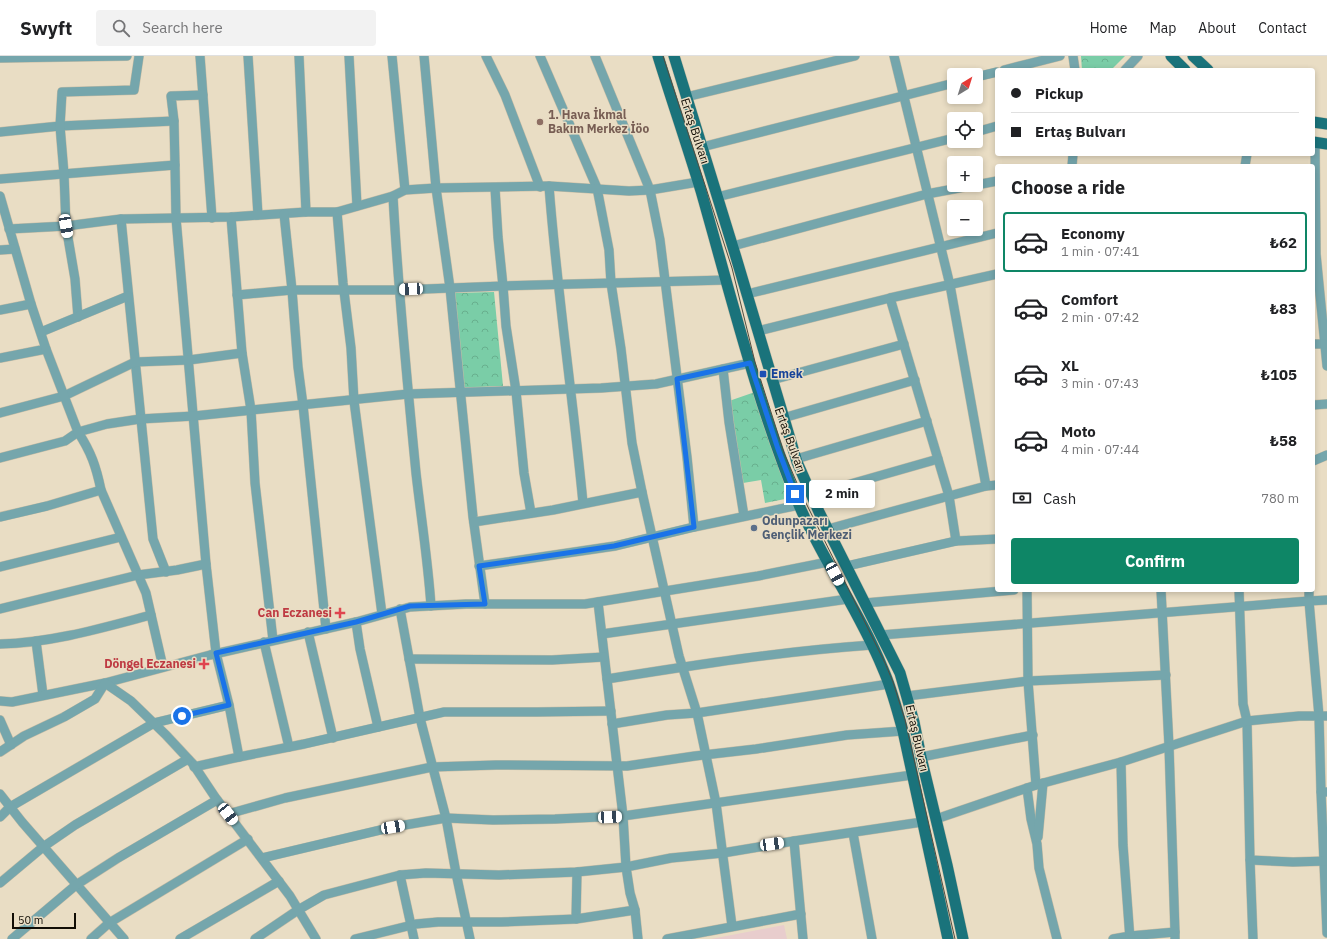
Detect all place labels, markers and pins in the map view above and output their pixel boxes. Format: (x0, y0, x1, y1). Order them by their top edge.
place label: 1. Hava İkmal Bakım Merkez İöo (548, 107, 649, 136)
marker: 1. Hava İkmal Bakım Merkez İöo (535, 117, 545, 127)
place label: Emek (771, 366, 803, 381)
marker: Emek (758, 369, 768, 379)
place label: Odunpazarı Gençlik Merkezi (762, 513, 852, 542)
marker: Odunpazarı Gençlik Merkezi (749, 523, 759, 533)
place label: Can Eczanesi (258, 605, 332, 620)
marker: Can Eczanesi (335, 608, 345, 618)
place label: Döngel Eczanesi (104, 656, 196, 671)
marker: Döngel Eczanesi (199, 659, 209, 669)

